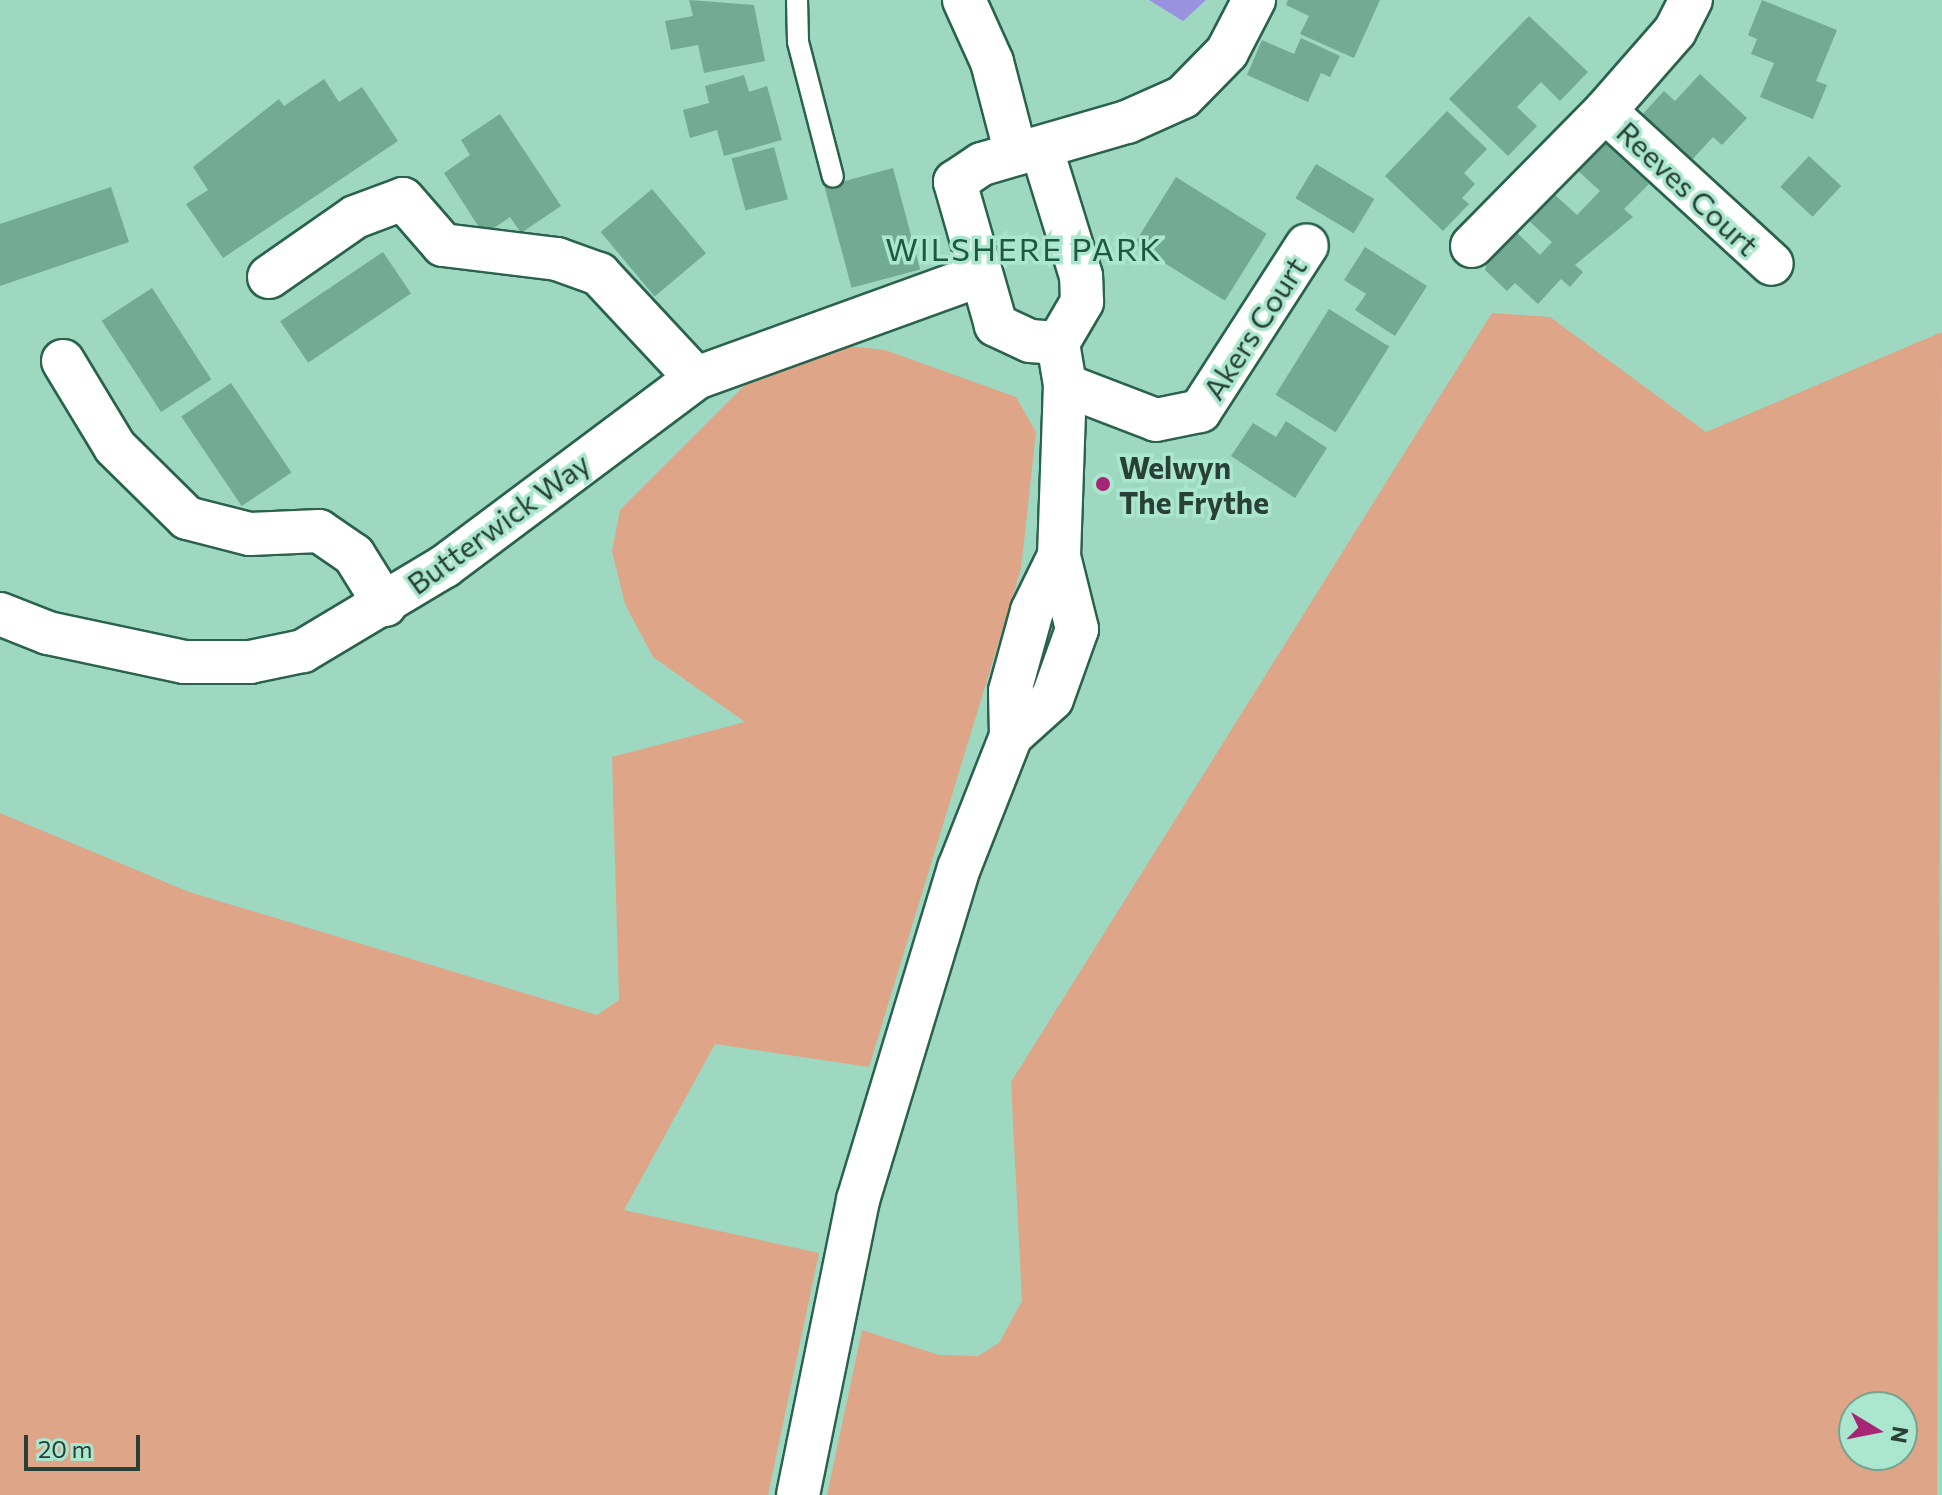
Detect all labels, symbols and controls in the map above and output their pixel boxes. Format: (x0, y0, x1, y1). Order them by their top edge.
street label: Reeves Court (1610, 113, 1766, 263)
district label: WILSHERE PARK (885, 229, 1163, 267)
street label: Akers Court (1195, 250, 1313, 406)
street label: Butterwick Way (400, 445, 596, 601)
place label: Welwyn The Frythe (1119, 449, 1269, 520)
marker: Welwyn The Frythe (1094, 475, 1112, 493)
north arrow (1838, 1391, 1918, 1471)
scale bar (28, 1419, 144, 1469)
text: N (1885, 1424, 1915, 1445)
text: 20 m (38, 1434, 92, 1463)

